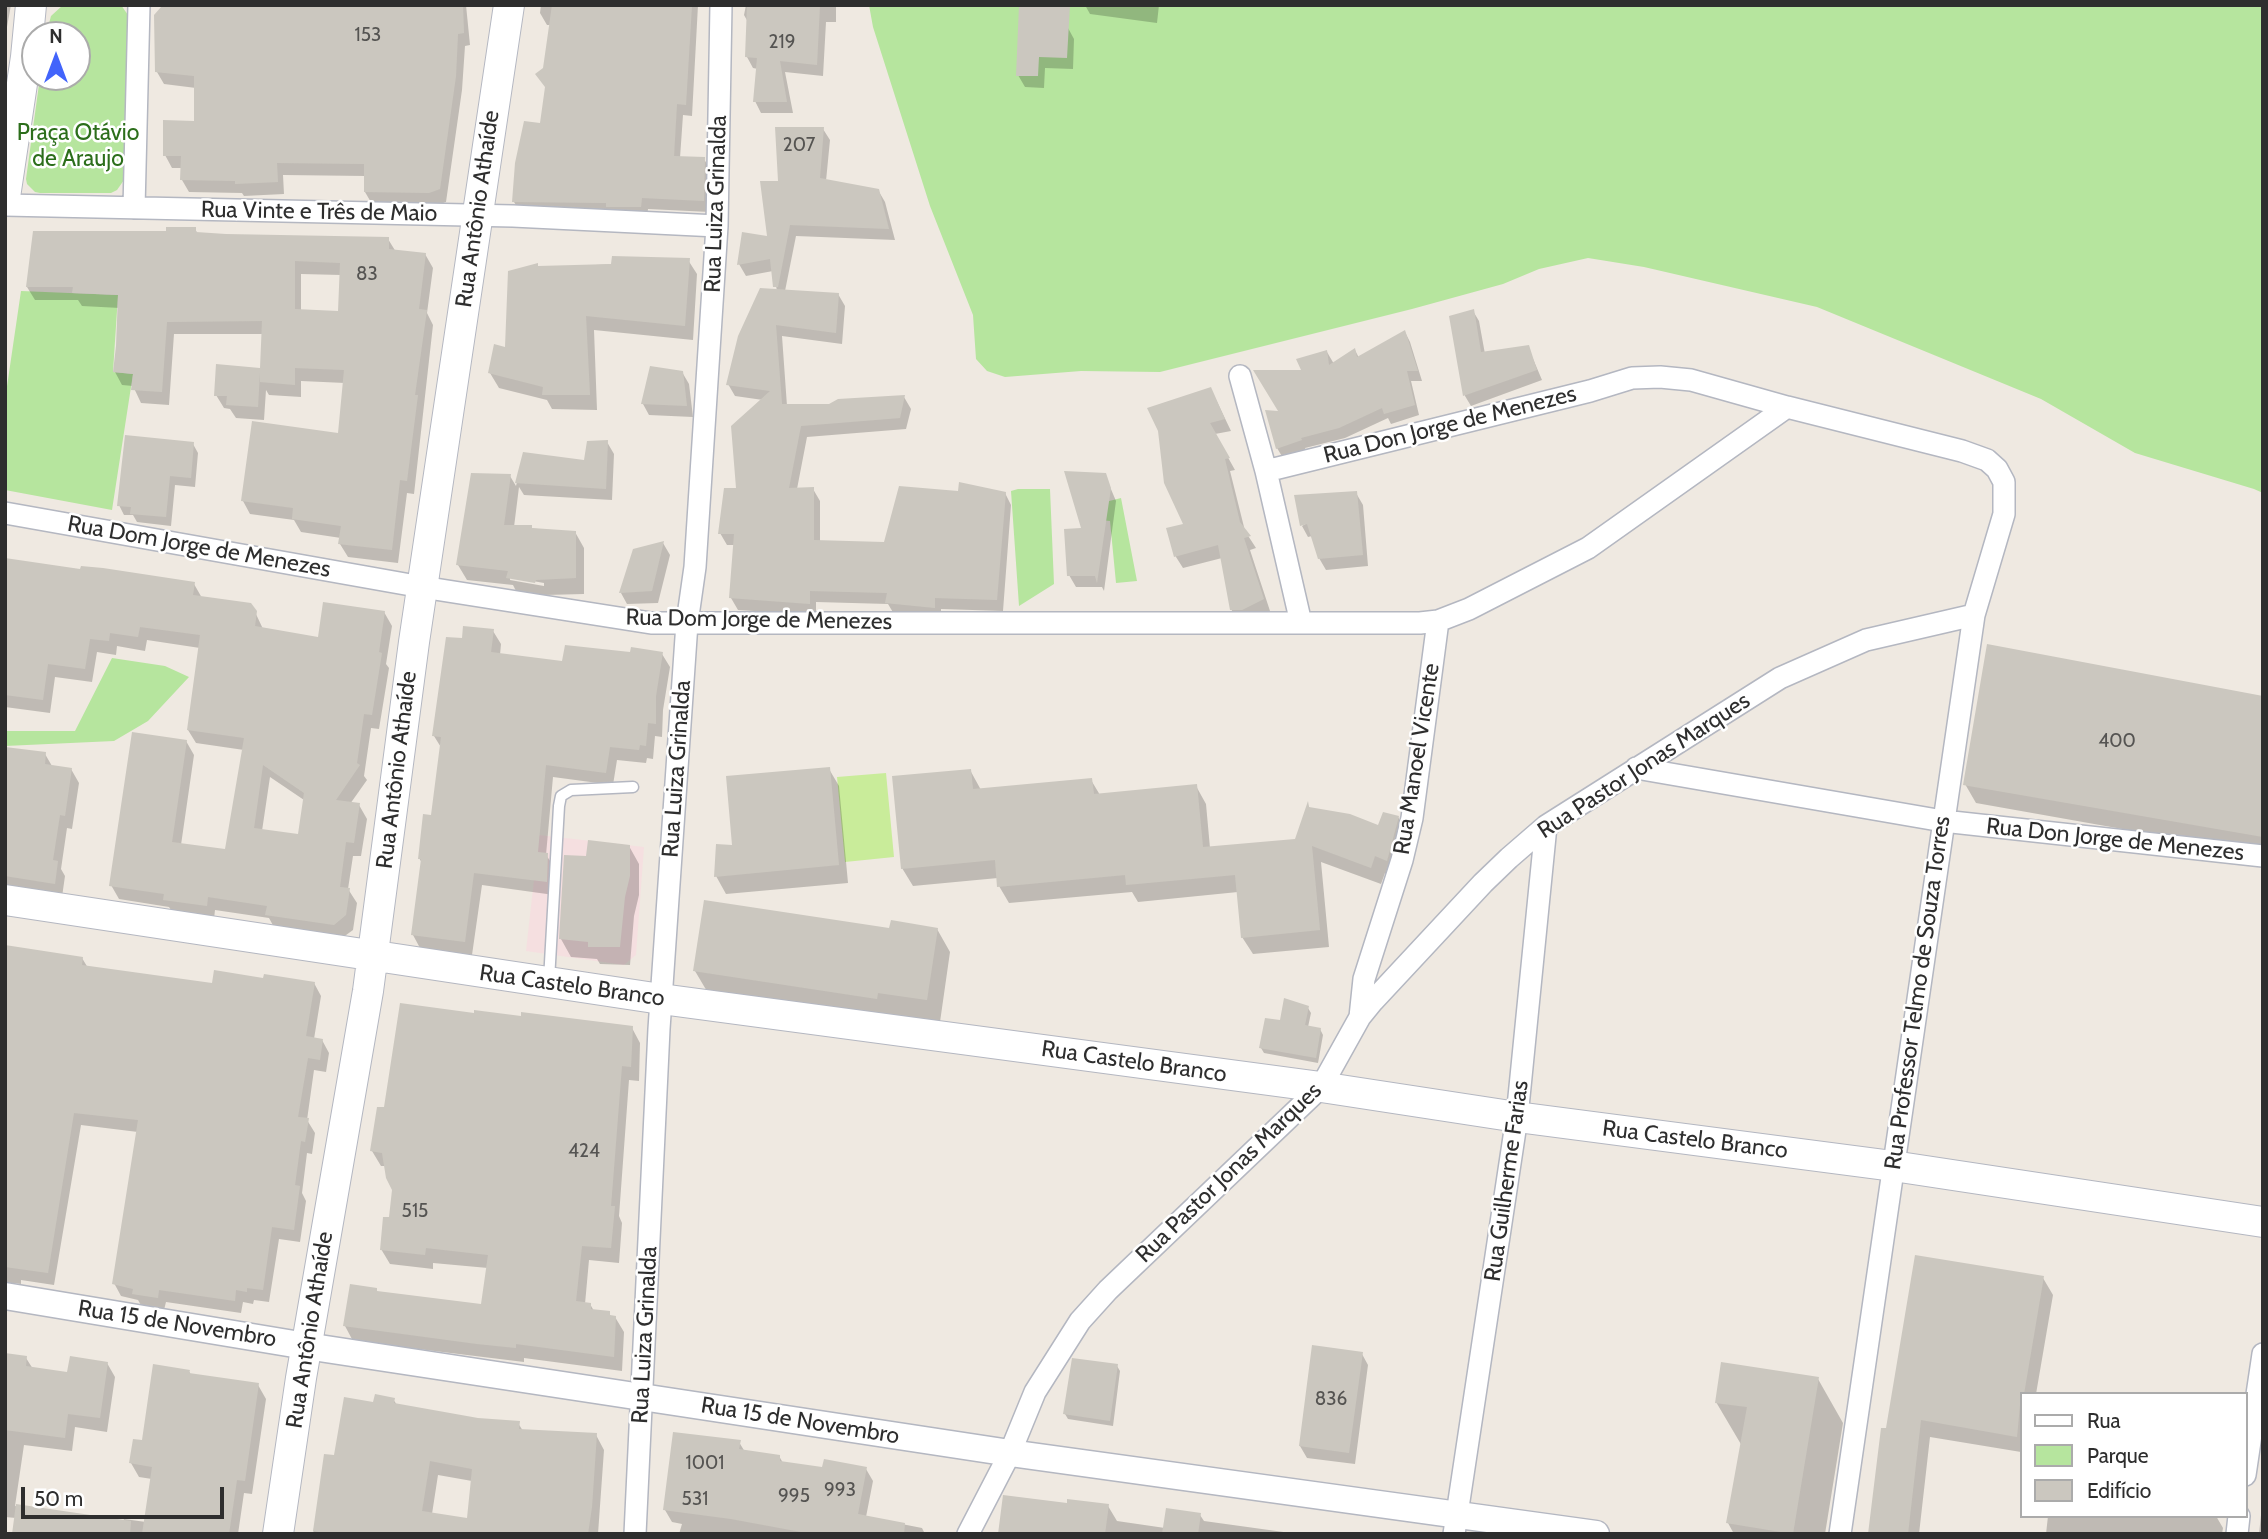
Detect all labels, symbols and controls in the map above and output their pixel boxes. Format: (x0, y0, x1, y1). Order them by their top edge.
north arrow (21, 21, 91, 91)
house number: 153 (355, 24, 381, 46)
text: N (49, 25, 63, 48)
house number: 219 (769, 31, 795, 53)
street label: Rua Antônio Athaíde (451, 109, 505, 309)
street label: Rua Luiza Grinalda (699, 115, 733, 293)
park label: Praça Otávio de Araujo (17, 119, 139, 173)
house number: 207 (783, 134, 815, 156)
street label: Rua Vinte e Três de Maio (201, 196, 437, 228)
house number: 83 (356, 263, 378, 285)
street label: Rua Don Jorge de Menezes (1321, 380, 1579, 470)
street label: Rua Dom Jorge de Menezes (65, 510, 333, 584)
street label: Rua Dom Jorge de Menezes (625, 604, 893, 636)
street label: Rua Manoel Vicente (1388, 661, 1446, 857)
street label: Rua Antônio Athaíde (371, 670, 423, 870)
street label: Rua Luiza Grinalda (657, 679, 697, 859)
street label: Rua Pastor Jonas Marques (1533, 687, 1755, 845)
house number: 400 (2098, 730, 2136, 752)
street label: Rua Don Jorge de Menezes (1985, 813, 2245, 867)
street label: Rua Professor Telmo de Souza Torres (1880, 814, 1956, 1172)
street label: Rua Castelo Branco (478, 959, 666, 1013)
street label: Rua Castelo Branco (1040, 1035, 1228, 1089)
street label: Rua Pastor Jonas Marques (1130, 1077, 1328, 1269)
street label: Rua Guilherme Farias (1479, 1079, 1535, 1283)
street label: Rua Castelo Branco (1601, 1115, 1789, 1165)
house number: 424 (568, 1140, 600, 1162)
house number: 515 (402, 1200, 428, 1222)
street label: Rua Antônio Athaíde (281, 1230, 339, 1430)
street label: Rua Luiza Grinalda (627, 1246, 663, 1424)
street label: Rua 15 de Novembro (76, 1295, 278, 1353)
house number: 836 (1315, 1388, 1347, 1410)
street label: Rua 15 de Novembro (699, 1392, 901, 1450)
legend (2020, 1392, 2247, 1518)
text: Rua (2087, 1408, 2121, 1433)
text: Parque (2087, 1443, 2149, 1468)
house number: 1001 (686, 1452, 724, 1474)
scale bar (24, 1472, 228, 1516)
text: Edifício (2087, 1478, 2151, 1503)
house number: 993 (824, 1479, 856, 1501)
house number: 995 (778, 1485, 810, 1507)
text: 50 m (34, 1486, 83, 1511)
house number: 531 (682, 1488, 708, 1510)

